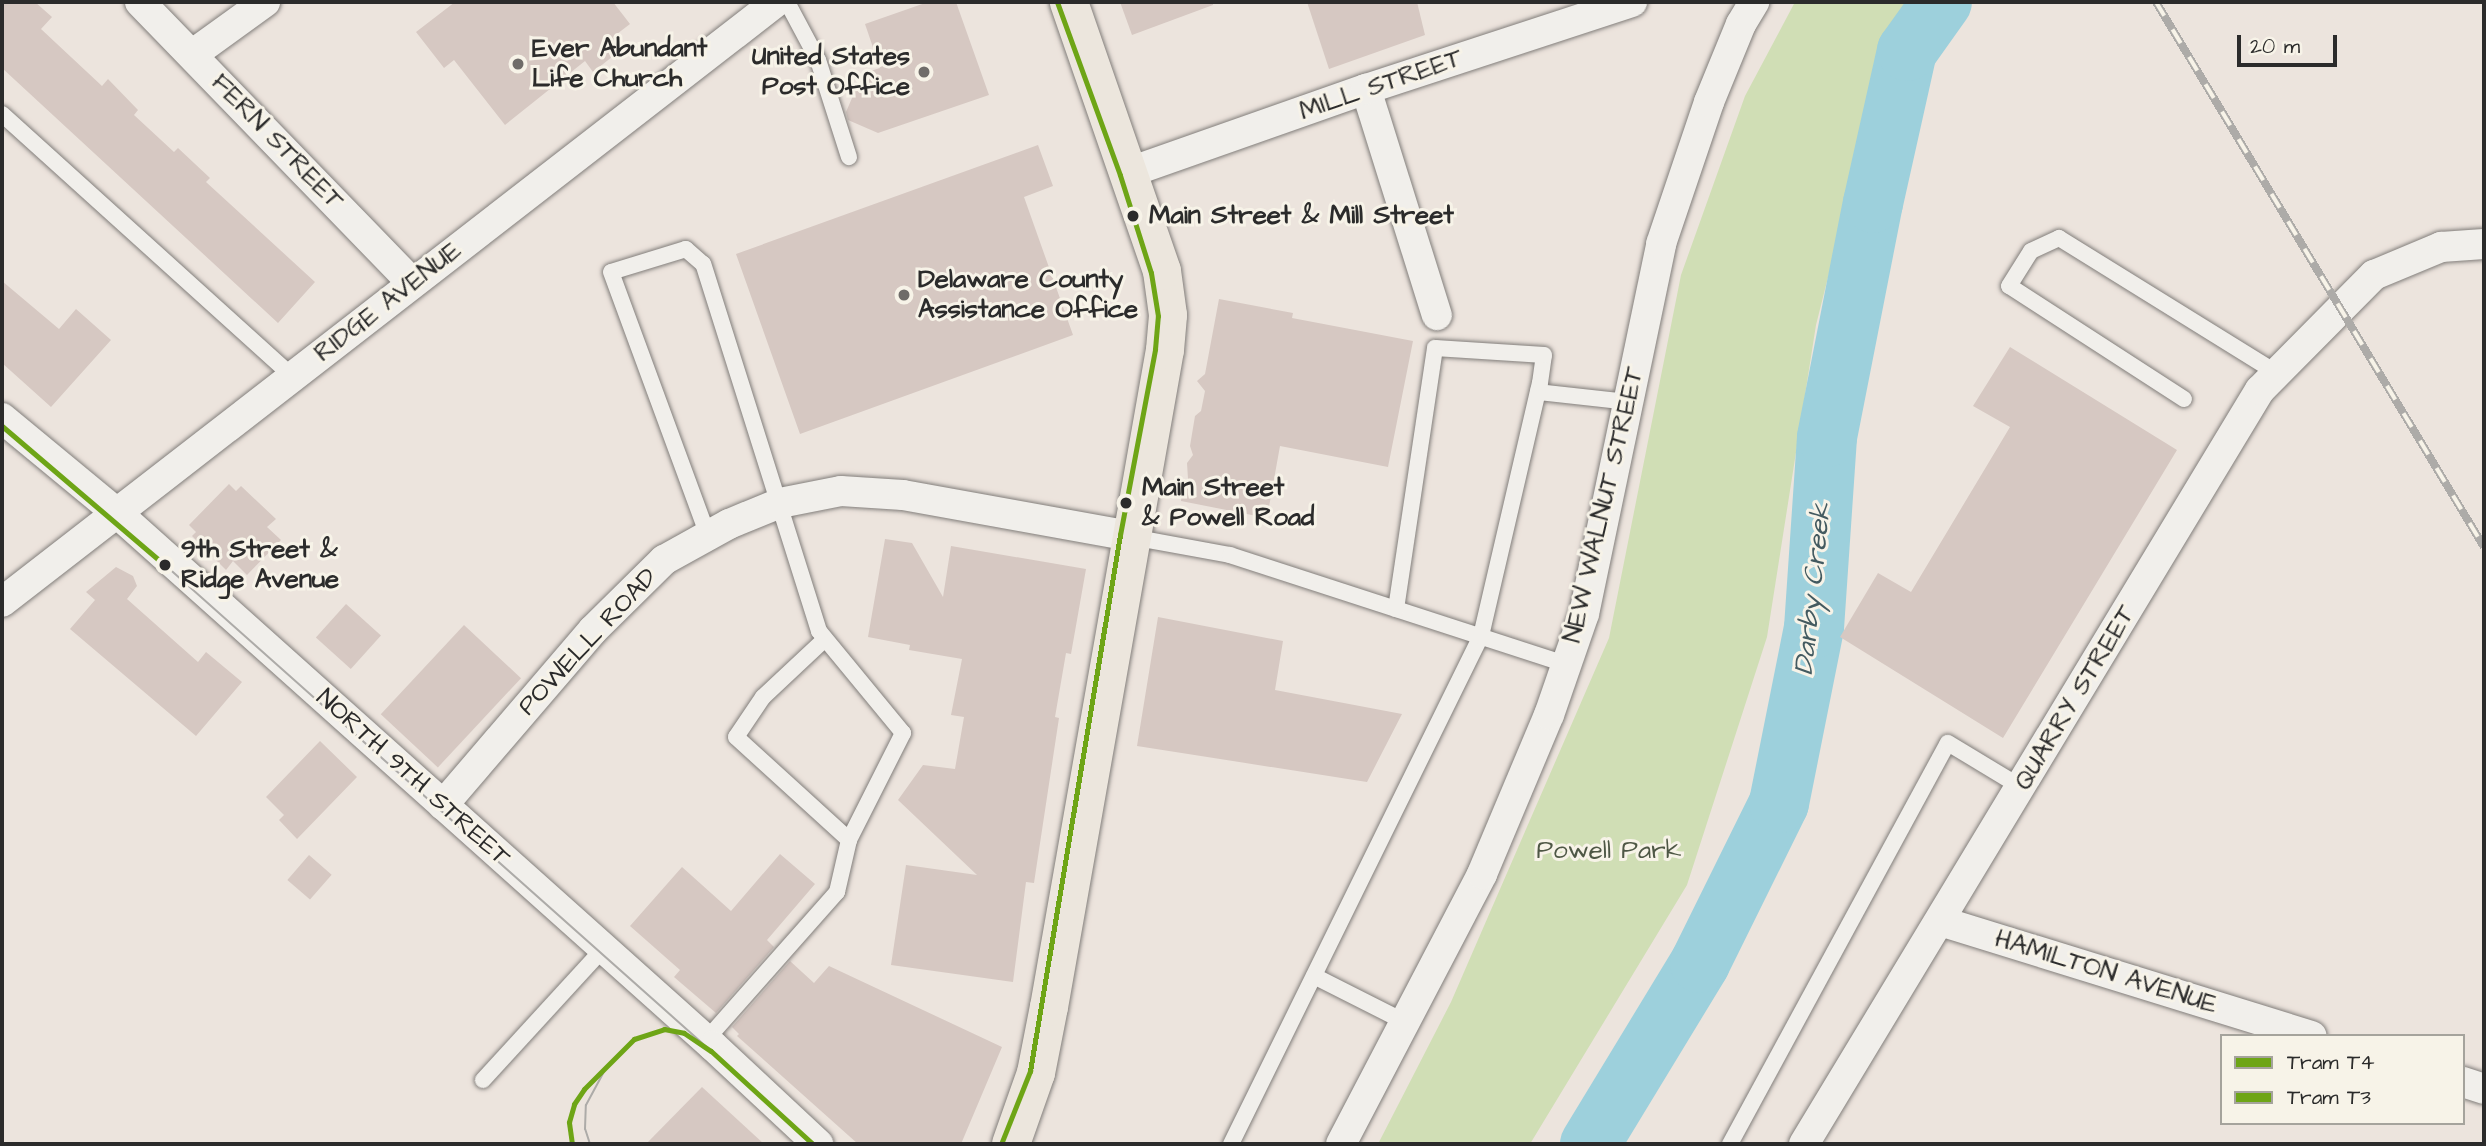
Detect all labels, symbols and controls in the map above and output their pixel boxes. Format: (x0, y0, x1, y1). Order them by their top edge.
scale bar (2241, 21, 2341, 65)
text: 20 m (2250, 32, 2300, 61)
place label: Ever Abundant Life Church (532, 33, 707, 94)
place label: United States Post Office (752, 41, 910, 102)
street label: MILL STREET (1295, 43, 1467, 127)
marker: Ever Abundant Life Church (510, 56, 526, 72)
marker: United States Post Office (916, 64, 932, 80)
street label: FERN STREET (204, 67, 350, 217)
place label: Main Street & Mill Street (1149, 200, 1454, 232)
marker: Main Street & Mill Street (1123, 206, 1143, 226)
street label: RIDGE AVENUE (308, 235, 468, 369)
place label: Delaware County Assistance Office (918, 264, 1138, 326)
marker: Delaware County Assistance Office (896, 287, 912, 303)
street label: NEW WALNUT STREET (1557, 364, 1651, 646)
place label: Main Street & Powell Road (1142, 472, 1314, 534)
marker: Main Street & Powell Road (1116, 493, 1136, 513)
water label: Darby Creek (1787, 501, 1839, 677)
place label: 9th Street & Ridge Avenue (181, 534, 339, 596)
marker: 9th Street & Ridge Avenue (155, 555, 175, 575)
street label: POWELL ROAD (512, 562, 664, 722)
street label: QUARRY STREET (2008, 600, 2142, 796)
street label: NORTH 9TH STREET (310, 683, 516, 873)
park label: Powell Park (1536, 835, 1682, 867)
street label: HAMILTON AVENUE (1991, 923, 2221, 1021)
legend (2220, 1034, 2465, 1125)
text: Tram T4 (2287, 1048, 2375, 1077)
text: Tram T3 (2287, 1083, 2371, 1112)

